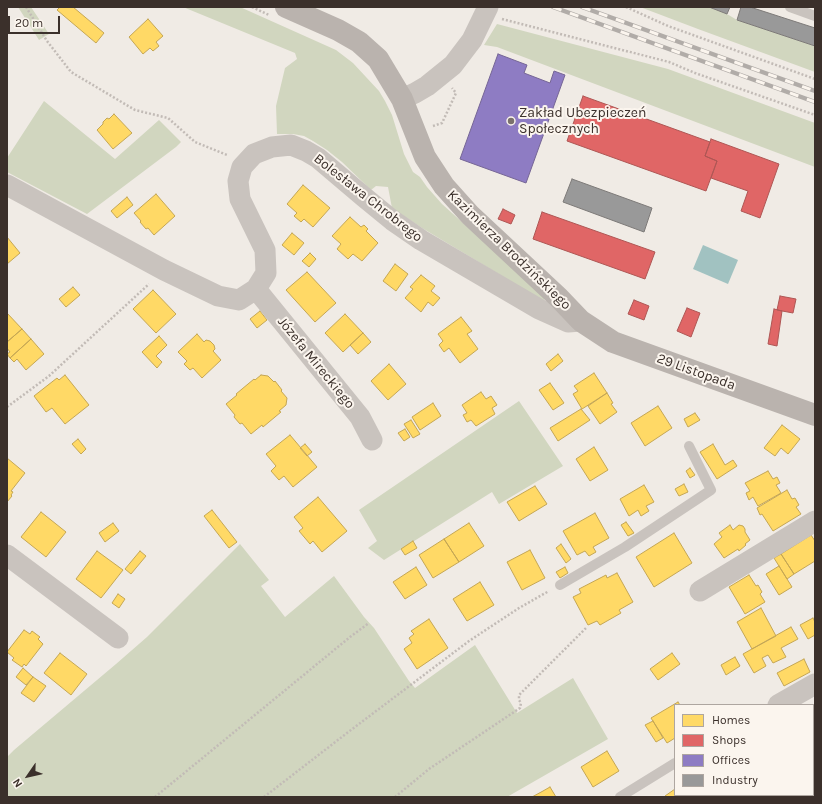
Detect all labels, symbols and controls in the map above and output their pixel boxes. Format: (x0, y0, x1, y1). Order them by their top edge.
scale bar (10, 8, 62, 34)
text: 20 m (15, 16, 43, 30)
place label: Zakład Ubezpieczeń Społecznych (519, 105, 646, 138)
marker: Zakład Ubezpieczeń Społecznych (506, 116, 516, 126)
street label: Bolesława Chrobrego (310, 150, 426, 246)
street label: Kazimierza Brodzińskiego (444, 187, 574, 313)
street label: Józefa Mireckiego (274, 314, 358, 412)
street label: 29 Listopada (654, 350, 738, 394)
legend (674, 704, 814, 796)
text: Homes (712, 713, 750, 727)
text: Shops (712, 733, 746, 747)
text: Offices (712, 753, 750, 767)
north arrow (8, 756, 48, 796)
text: Industry (712, 773, 758, 787)
text: N (10, 776, 25, 790)

